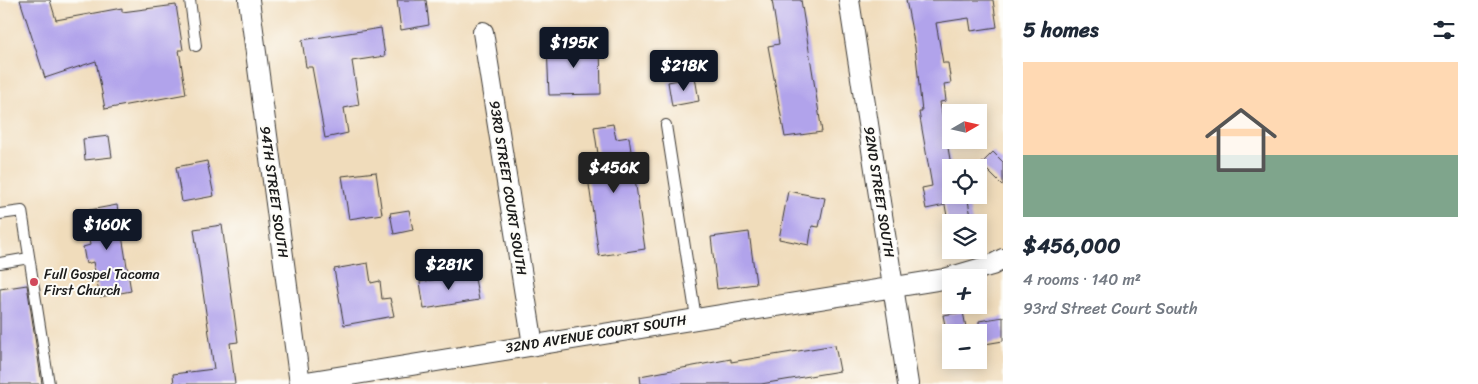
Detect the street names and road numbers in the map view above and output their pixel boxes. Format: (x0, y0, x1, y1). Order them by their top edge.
street label: 93RD STREET COURT SOUTH (482, 99, 534, 277)
street label: 94TH STREET SOUTH (252, 124, 296, 260)
street label: 92ND STREET SOUTH (856, 124, 902, 260)
street label: 32ND AVENUE COURT SOUTH (504, 307, 688, 361)

